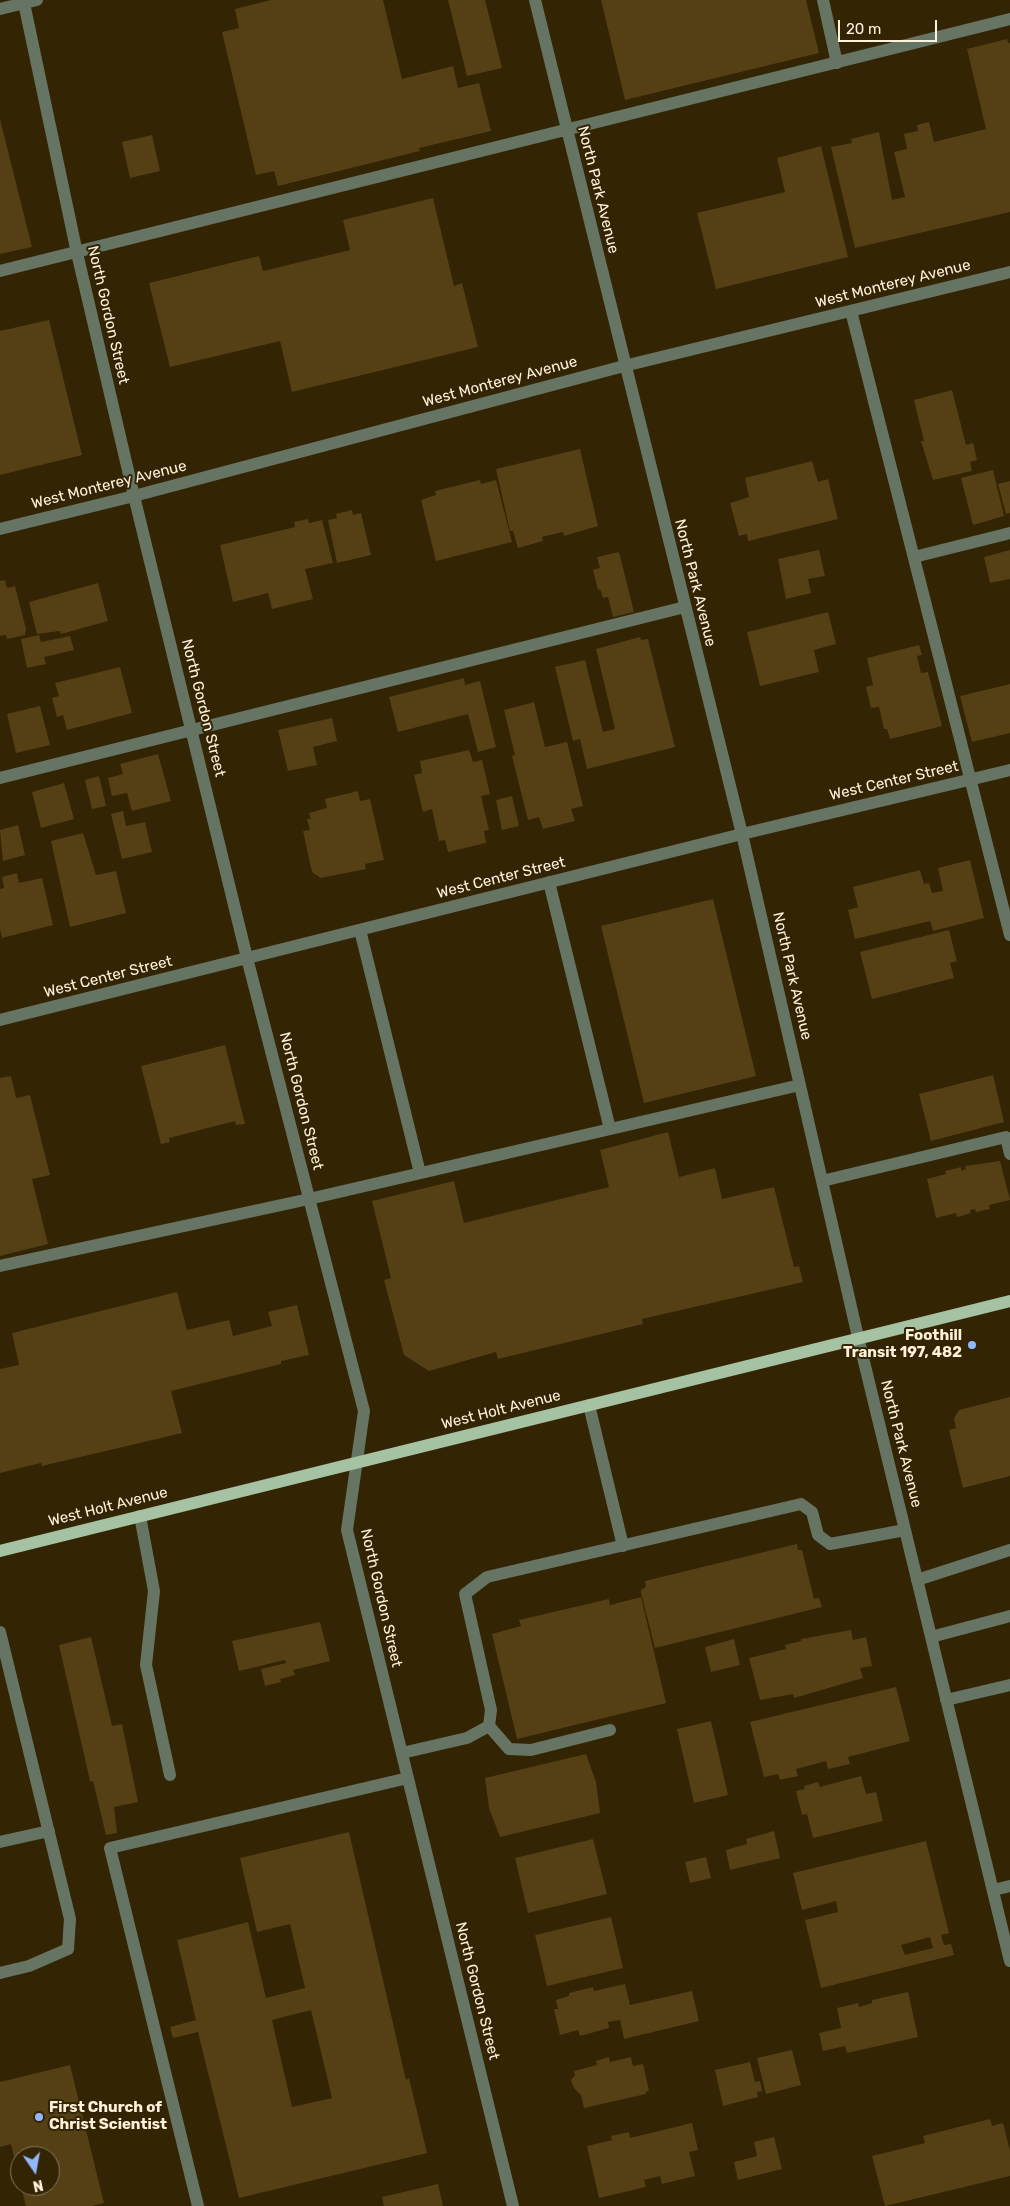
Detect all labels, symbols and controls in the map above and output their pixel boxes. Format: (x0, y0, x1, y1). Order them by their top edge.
scale bar (840, 10, 939, 42)
text: 20 m (846, 20, 881, 38)
street label: North Park Avenue (573, 124, 623, 256)
street label: North Gordon Street (83, 244, 133, 386)
street label: West Monterey Avenue (814, 256, 972, 312)
street label: West Monterey Avenue (421, 353, 579, 411)
street label: West Monterey Avenue (30, 457, 188, 513)
street label: North Park Avenue (670, 517, 720, 649)
street label: North Gordon Street (177, 637, 229, 779)
street label: West Center Street (828, 757, 960, 805)
street label: West Center Street (435, 853, 567, 903)
street label: North Park Avenue (769, 910, 815, 1042)
street label: West Center Street (42, 952, 174, 1002)
street label: North Gordon Street (275, 1030, 327, 1172)
place label: Foothill Transit 197, 482 (843, 1327, 962, 1362)
marker: Foothill Transit 197, 482 (966, 1339, 978, 1351)
street label: North Park Avenue (876, 1378, 926, 1510)
street label: West Holt Avenue (439, 1386, 563, 1434)
street label: West Holt Avenue (46, 1483, 170, 1531)
street label: North Gordon Street (356, 1527, 406, 1669)
street label: North Gordon Street (451, 1920, 503, 2062)
place label: First Church of Christ Scientist (49, 2099, 167, 2134)
marker: First Church of Christ Scientist (33, 2111, 45, 2123)
north arrow (10, 2146, 60, 2196)
text: N (31, 2176, 45, 2195)

